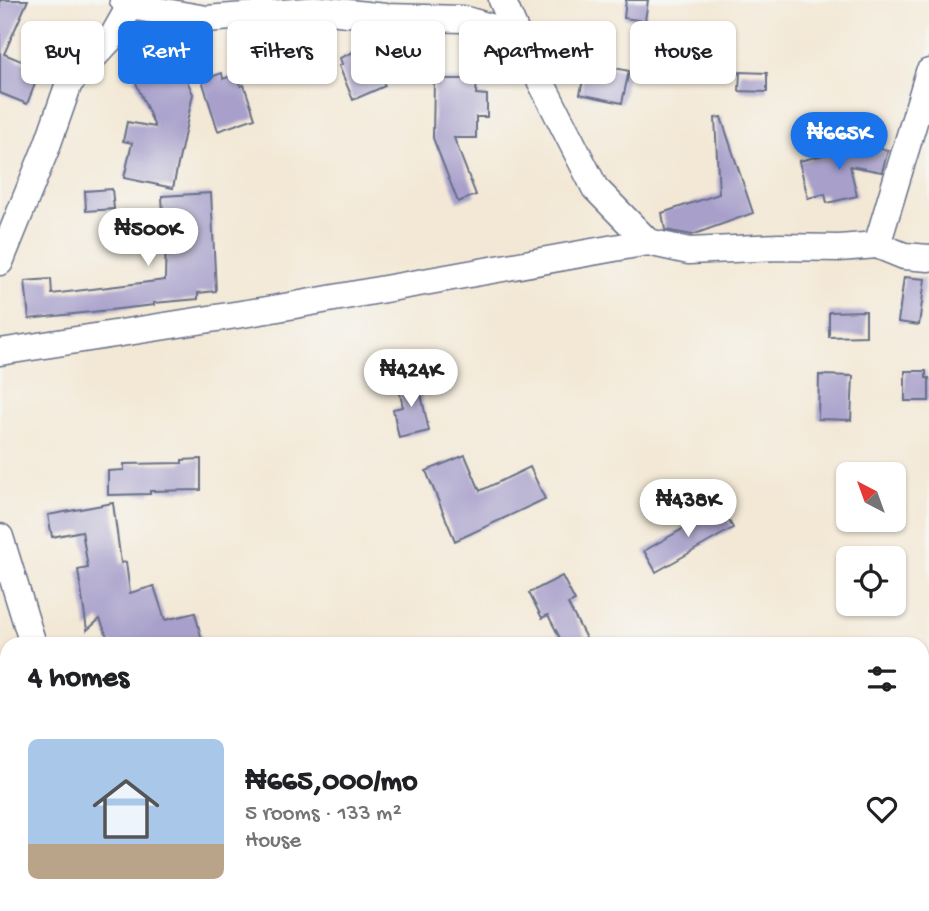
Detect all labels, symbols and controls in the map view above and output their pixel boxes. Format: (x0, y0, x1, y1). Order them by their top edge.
chip: Buy (21, 21, 104, 84)
chip: Rent (118, 21, 213, 84)
chip: Filters (227, 21, 337, 84)
chip: New (351, 21, 445, 84)
chip: Apartment (459, 21, 616, 84)
chip: House (630, 21, 736, 84)
pin: ₦665K (790, 113, 888, 172)
text: ₦665K (807, 121, 871, 148)
pin: ₦500K (99, 208, 197, 268)
text: ₦500K (114, 217, 182, 244)
pin: ₦424K (362, 350, 460, 409)
text: ₦424K (380, 358, 442, 385)
north arrow (836, 462, 906, 532)
map controls (836, 462, 906, 616)
pin: ₦438K (639, 480, 737, 539)
text: ₦438K (656, 488, 720, 515)
button: locate (836, 546, 906, 616)
icon: filters (863, 660, 901, 698)
text: 4 homes (28, 662, 129, 697)
text: ₦665,000/mo (245, 766, 417, 801)
icon: home (84, 767, 168, 851)
icon: heart (863, 790, 901, 828)
text: 5 rooms · 133 m² (245, 801, 402, 828)
text: House (245, 828, 301, 855)

